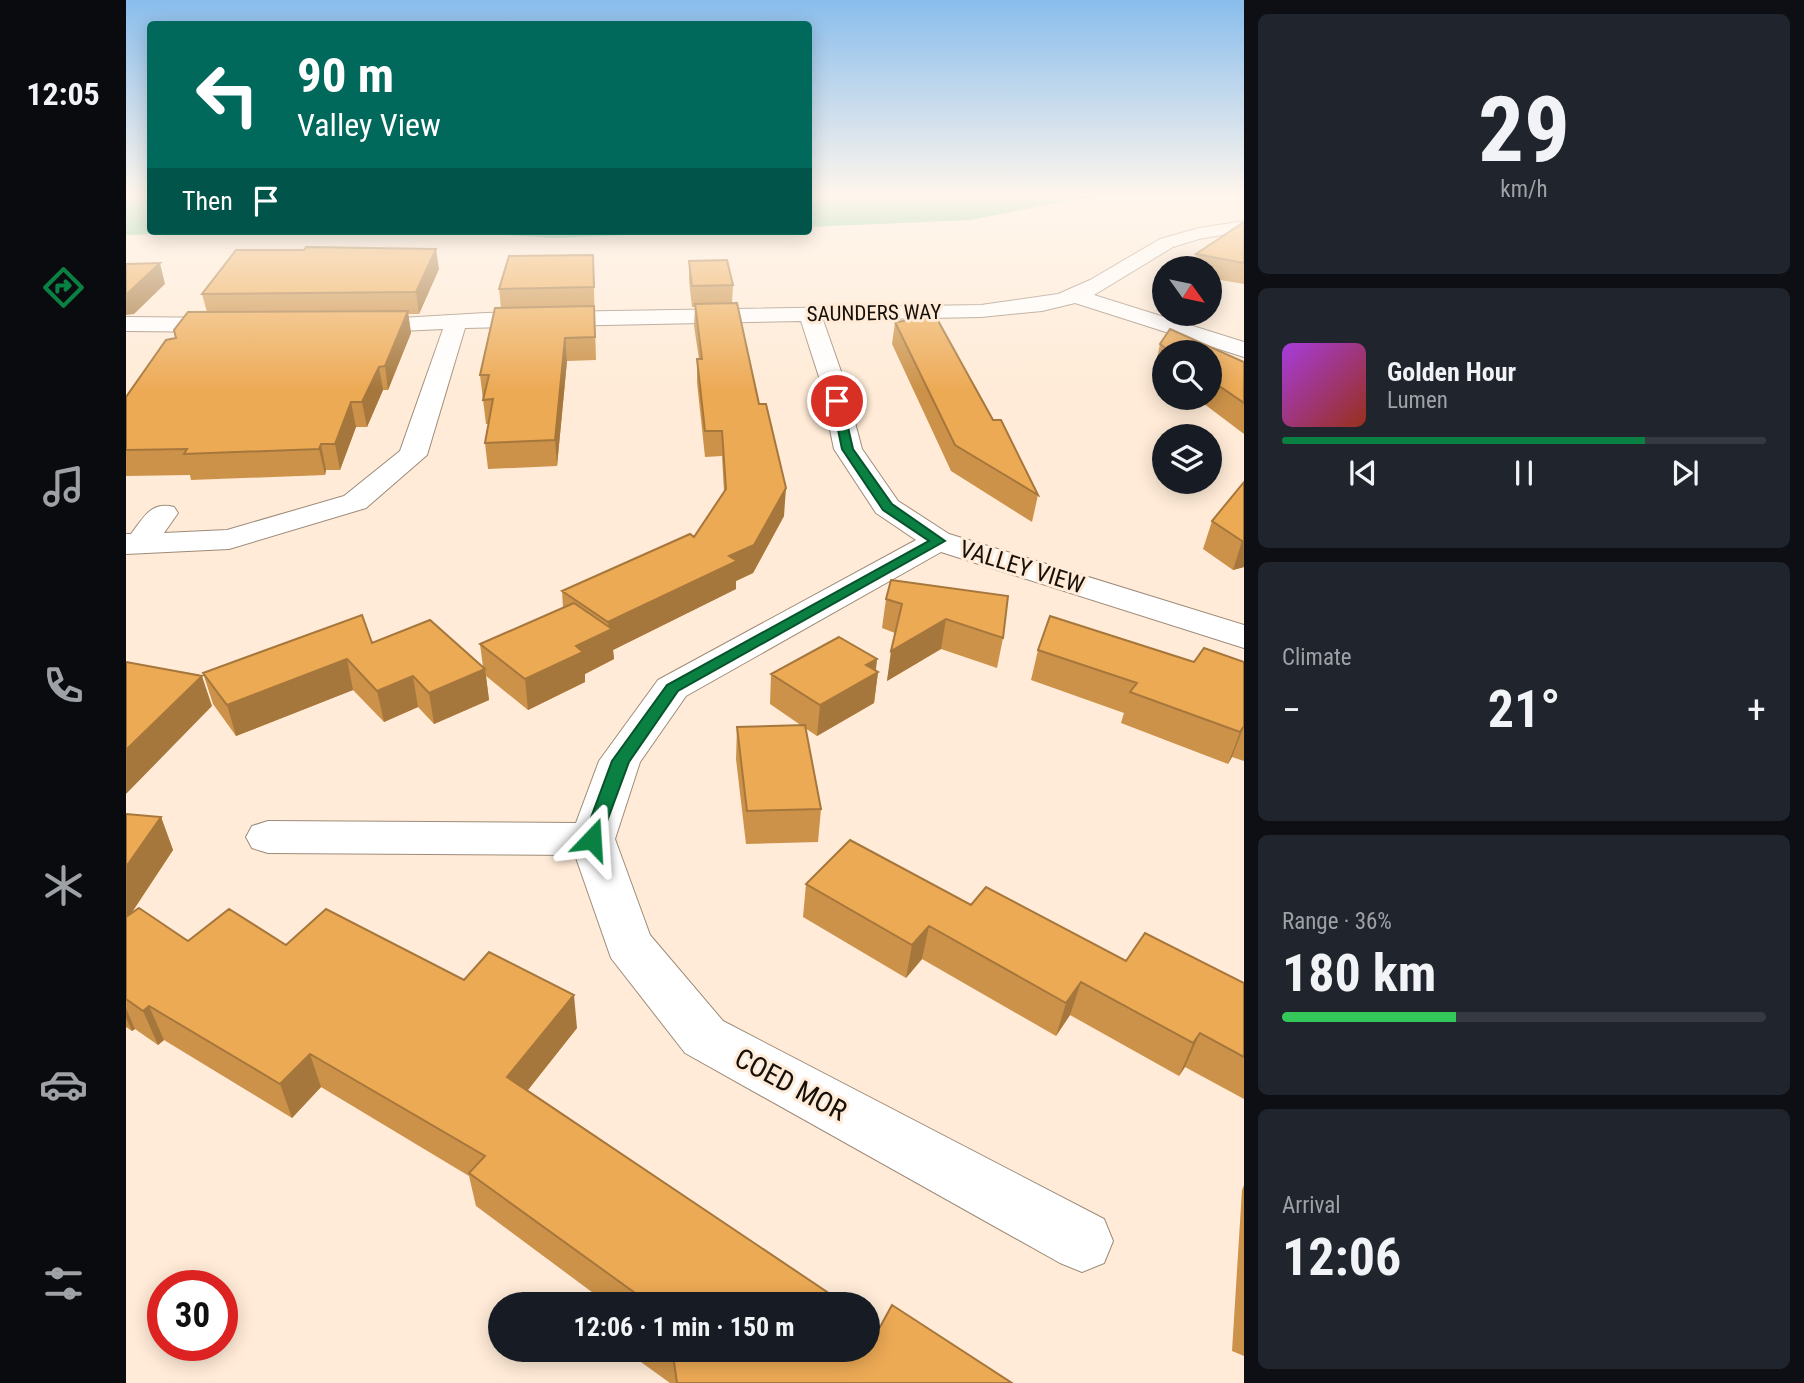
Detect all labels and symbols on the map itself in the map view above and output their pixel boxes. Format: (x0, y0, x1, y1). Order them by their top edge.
north arrow (1152, 256, 1222, 326)
street label: SAUNDERS WAY (806, 300, 942, 326)
pin (807, 371, 867, 431)
street label: VALLEY VIEW (956, 535, 1088, 599)
position arrow (555, 802, 629, 876)
street label: COED MOR (729, 1041, 852, 1128)
speed limit sign: 30 (147, 1270, 238, 1361)

